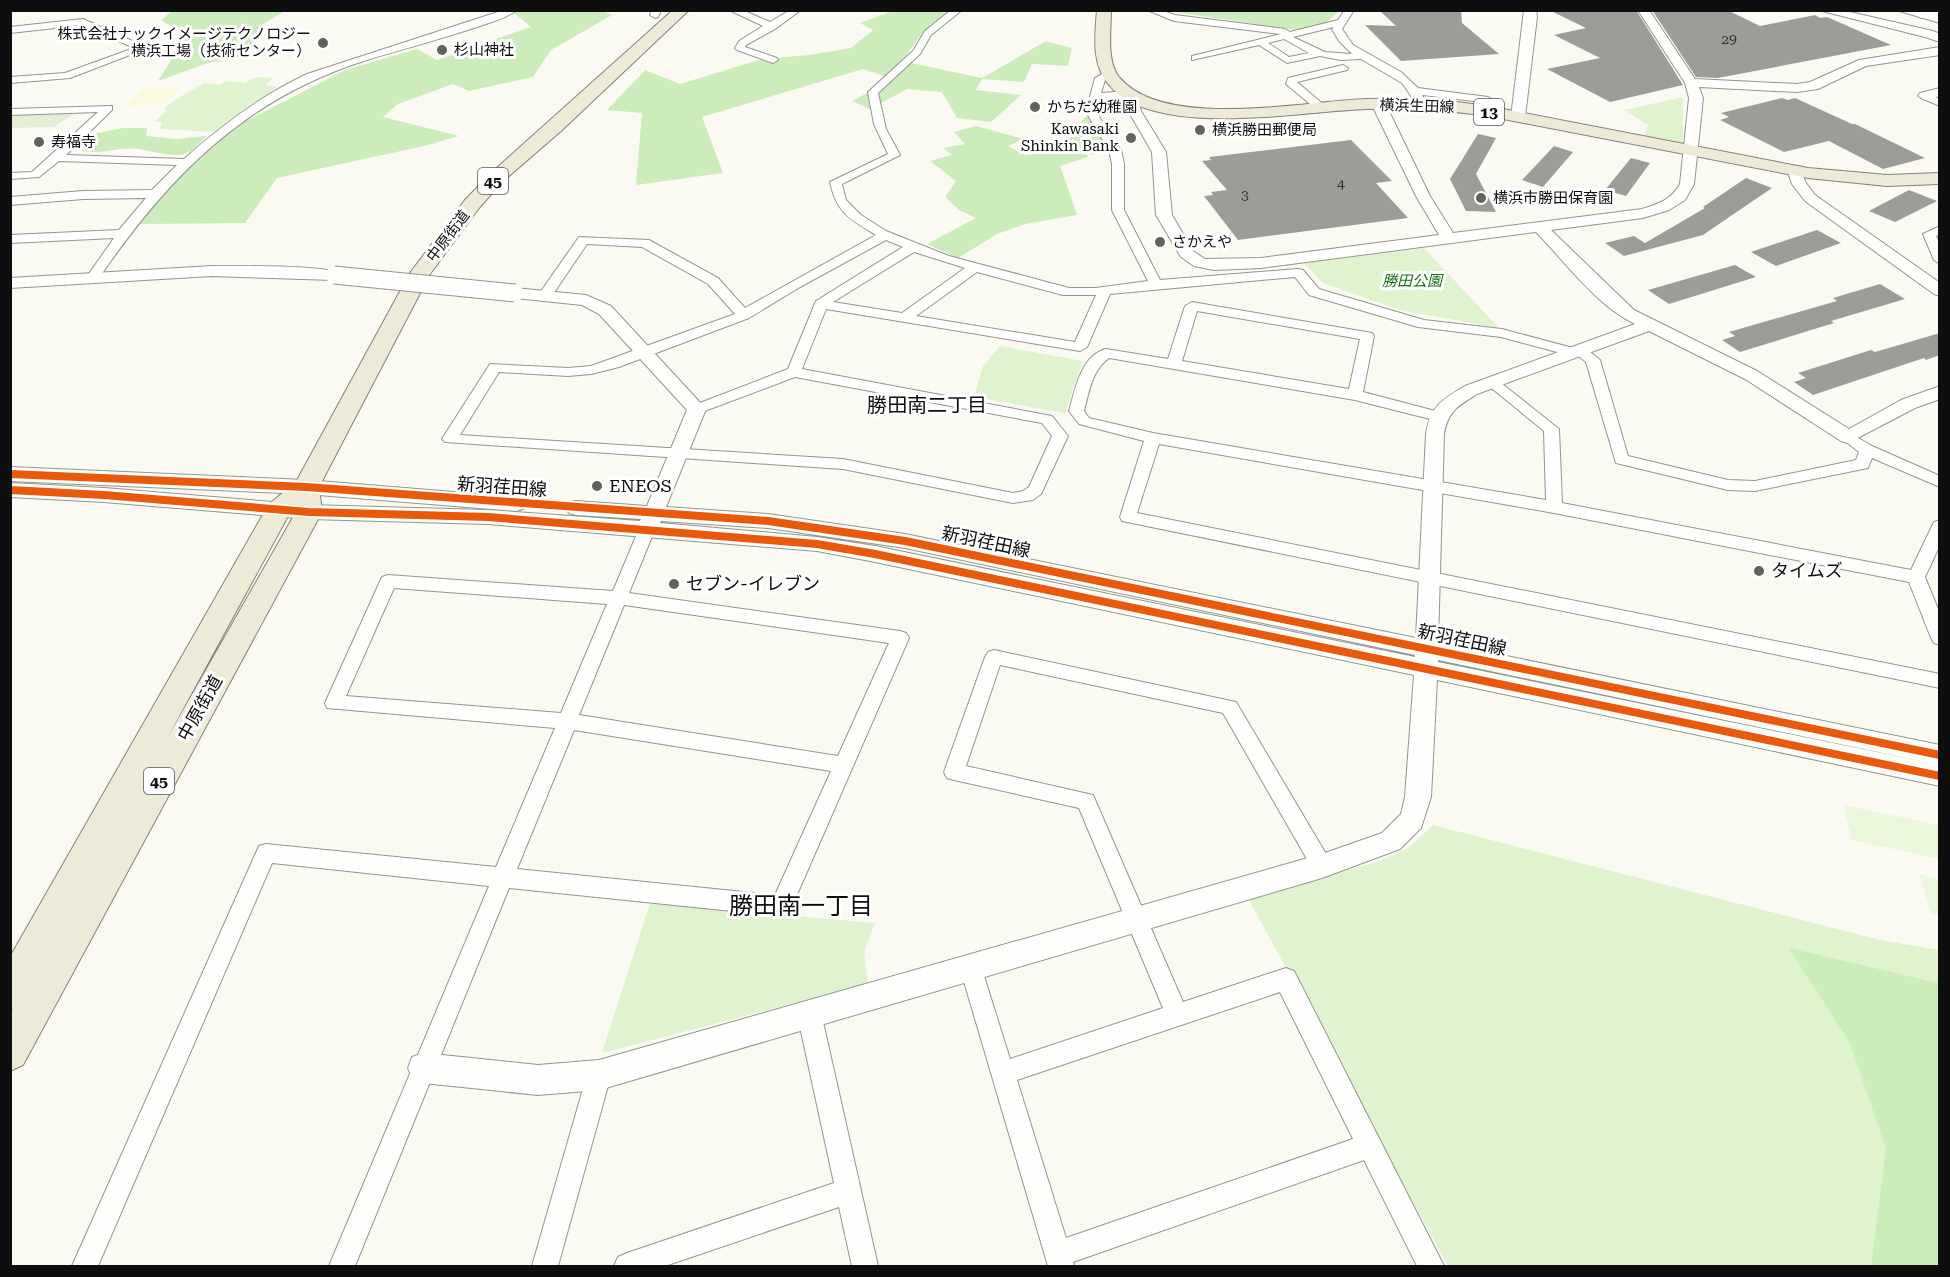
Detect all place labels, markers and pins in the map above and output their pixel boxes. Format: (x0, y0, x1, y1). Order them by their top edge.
place label: 株式会社ナックイメージテクノロジー 横浜工場（技術センター） (57, 25, 311, 60)
marker: 株式会社ナックイメージテクノロジー 横浜工場（技術センター） (316, 36, 330, 50)
place label: 杉山神社 (454, 41, 514, 59)
marker: 杉山神社 (435, 43, 449, 57)
place label: かちだ幼稚園 (1047, 98, 1137, 116)
marker: かちだ幼稚園 (1028, 100, 1042, 114)
place label: Kawasaki Shinkin Bank (1021, 120, 1119, 155)
place label: 横浜勝田郵便局 (1212, 121, 1317, 139)
marker: 横浜勝田郵便局 (1193, 123, 1207, 137)
marker: Kawasaki Shinkin Bank (1124, 131, 1138, 145)
place label: 寿福寺 (51, 133, 96, 151)
marker: 寿福寺 (32, 135, 46, 149)
place label: 横浜市勝田保育園 (1493, 189, 1613, 207)
marker: 横浜市勝田保育園 (1474, 191, 1488, 205)
place label: さかえや (1172, 233, 1232, 251)
marker: さかえや (1153, 235, 1167, 249)
place label: ENEOS (609, 475, 672, 496)
marker: ENEOS (590, 479, 604, 493)
place label: タイムズ (1771, 560, 1843, 581)
marker: タイムズ (1752, 564, 1766, 578)
place label: セブン-イレブン (686, 573, 820, 594)
marker: セブン-イレブン (667, 577, 681, 591)

